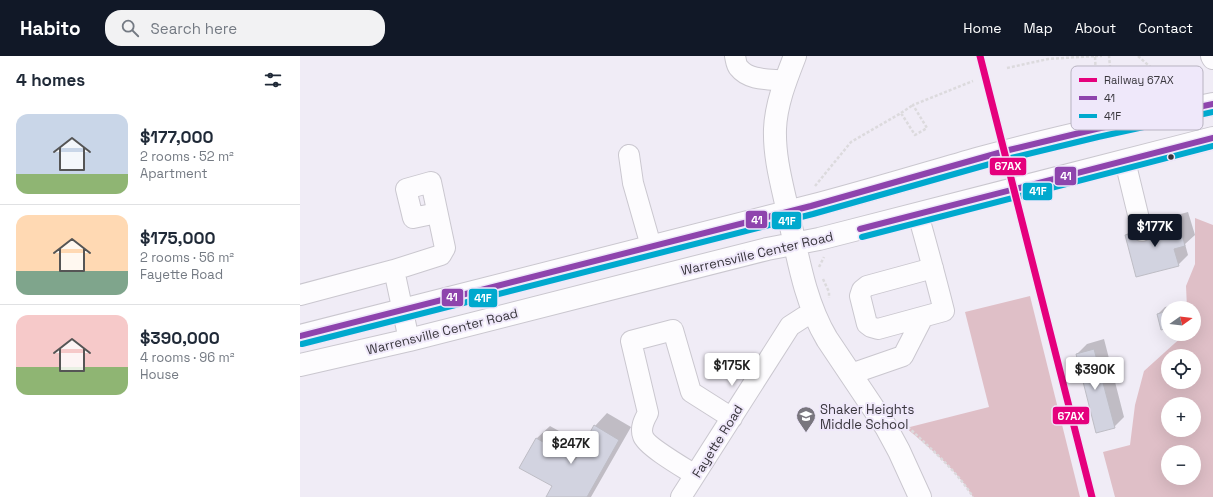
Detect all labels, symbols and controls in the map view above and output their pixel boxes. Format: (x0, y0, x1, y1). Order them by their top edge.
search box (105, 10, 385, 46)
text: Habito (20, 16, 81, 41)
icon: search (119, 17, 141, 39)
text: Search here (151, 19, 237, 38)
text: Home (963, 19, 1001, 37)
text: Map (1023, 19, 1053, 37)
text: About (1075, 19, 1116, 37)
text: Contact (1138, 19, 1193, 37)
legend (1071, 66, 1203, 130)
text: 4 homes (16, 69, 85, 91)
icon: filters (262, 69, 284, 91)
text: Railway 67AX (1104, 73, 1174, 87)
text: 41 (1104, 91, 1115, 105)
text: 41F (1104, 109, 1121, 123)
text: $177,000 (140, 126, 214, 148)
icon: home (48, 130, 96, 178)
text: 2 rooms · 52 m² (140, 148, 234, 165)
unlabelled marker (1166, 152, 1176, 162)
line badge: 67AX (989, 157, 1027, 176)
text: 67AX (995, 159, 1021, 173)
text: Apartment (140, 165, 208, 182)
line badge: 41 (1054, 166, 1077, 186)
text: 41 (1060, 169, 1072, 183)
line badge: 41F (1022, 182, 1053, 201)
text: 41F (1029, 184, 1047, 198)
line badge: 41 (745, 210, 768, 229)
line badge: 41F (771, 211, 802, 230)
text: 41 (751, 213, 763, 227)
text: 41F (778, 214, 796, 228)
pin: $177K (1127, 214, 1183, 248)
text: $177K (1137, 218, 1173, 235)
text: $175,000 (140, 227, 215, 249)
street label: Warrensville Center Road (679, 228, 835, 279)
icon: home (48, 231, 96, 279)
text: 2 rooms · 56 m² (140, 249, 234, 266)
text: Fayette Road (140, 266, 223, 283)
line badge: 41 (441, 288, 464, 307)
line badge: 41F (468, 288, 498, 308)
text: 41 (446, 290, 458, 304)
text: 41F (474, 291, 492, 305)
north arrow (1161, 301, 1201, 341)
map controls (1161, 301, 1201, 485)
street label: Warrensville Center Road (365, 304, 520, 359)
text: $390,000 (140, 327, 220, 349)
icon: home (48, 331, 96, 379)
text: 4 rooms · 96 m² (140, 349, 235, 366)
button: locate (1161, 349, 1201, 389)
pin: $175K (704, 353, 760, 387)
text: $175K (714, 357, 750, 374)
pin: $390K (1067, 357, 1123, 391)
text: $390K (1075, 361, 1115, 378)
text: House (140, 366, 179, 383)
button: + (1161, 397, 1201, 437)
place label: Shaker Heights Middle School (820, 401, 915, 433)
street label: Fayette Road (688, 402, 747, 481)
school or university icon: Shaker Heights Middle School (795, 405, 817, 433)
line badge: 67AX (1052, 406, 1090, 425)
text: 67AX (1058, 409, 1084, 423)
pin: $247K (543, 431, 599, 465)
text: $247K (552, 435, 590, 452)
button: − (1161, 445, 1201, 485)

